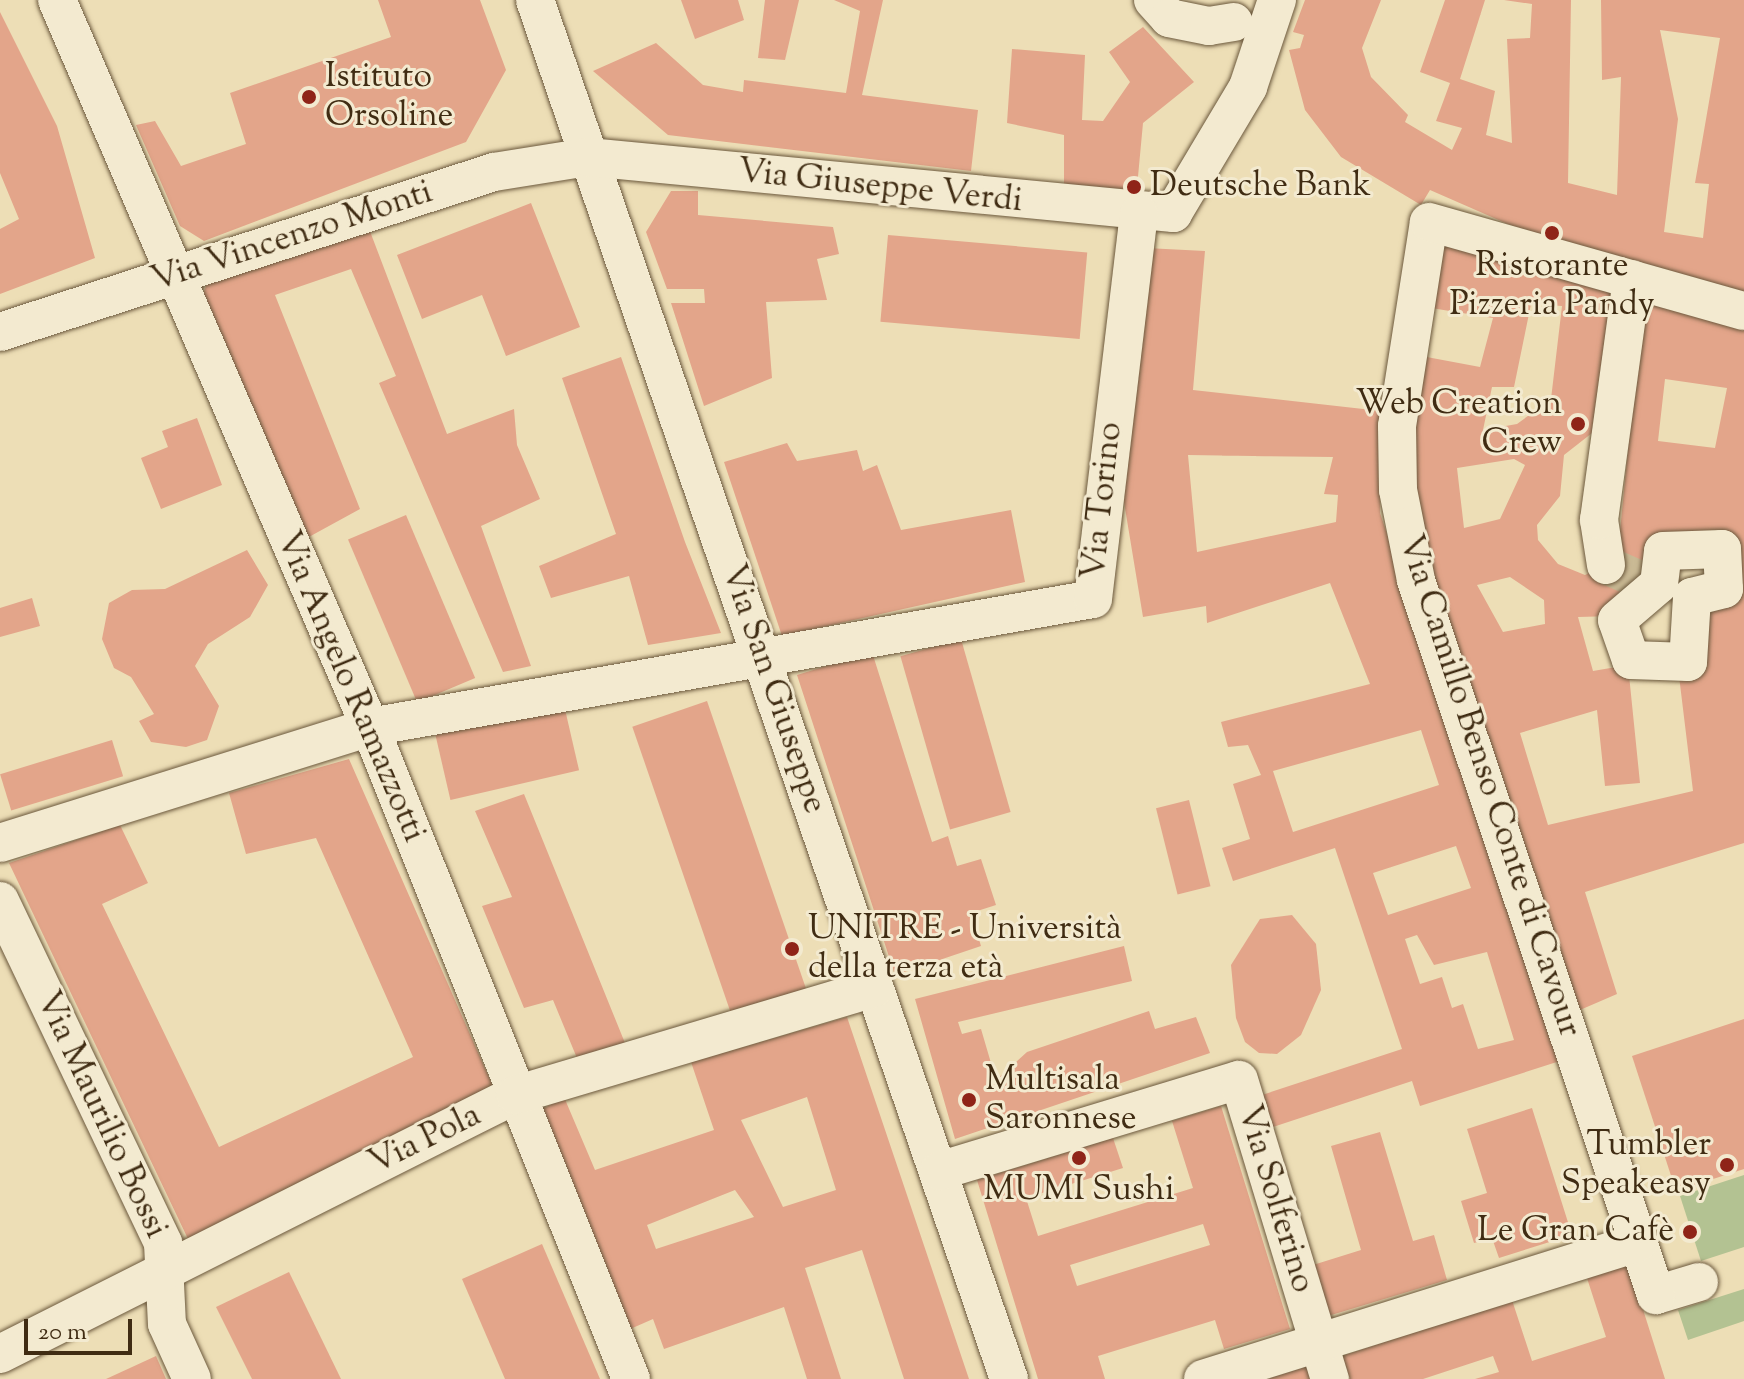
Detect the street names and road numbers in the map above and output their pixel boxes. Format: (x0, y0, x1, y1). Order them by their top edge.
street label: Via Giuseppe Verdi (736, 152, 1024, 222)
street label: Via Vincenzo Monti (146, 172, 438, 302)
street label: Via Torino (1074, 420, 1132, 582)
street label: Via Angelo Ramazzotti (266, 526, 434, 848)
street label: Via Camillo Benso Conte di Cavour (1388, 530, 1590, 1042)
street label: Via San Giuseppe (711, 559, 835, 819)
street label: Via Maurilio Bossi (26, 985, 176, 1245)
street label: Via Pola (362, 1096, 488, 1184)
street label: Via Solferino (1227, 1100, 1323, 1298)

